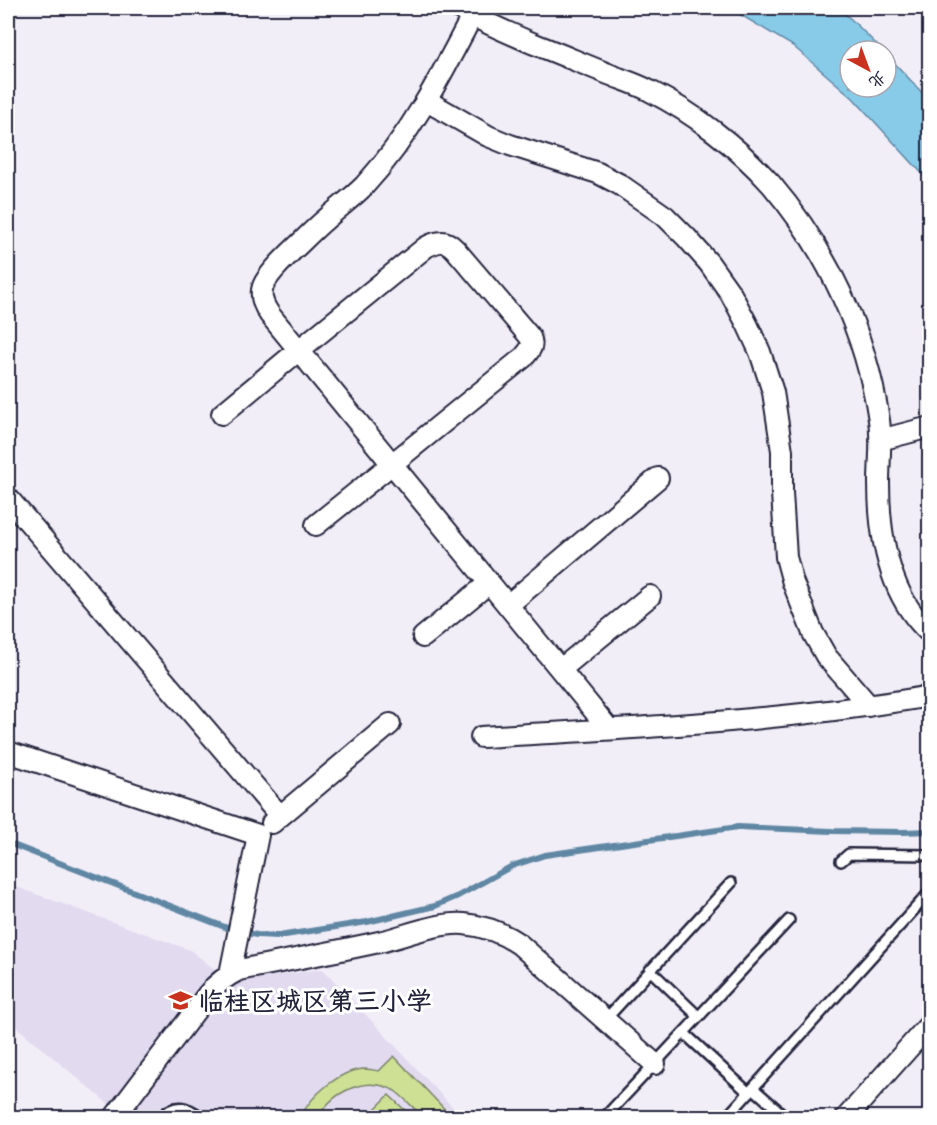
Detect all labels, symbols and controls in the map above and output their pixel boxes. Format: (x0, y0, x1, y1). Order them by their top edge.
north arrow (838, 39, 898, 99)
text: 北 (863, 65, 890, 93)
place label: 临桂区城区第三小学 (198, 985, 432, 1023)
school or university icon: 临桂区城区第三小学 (167, 988, 193, 1014)

